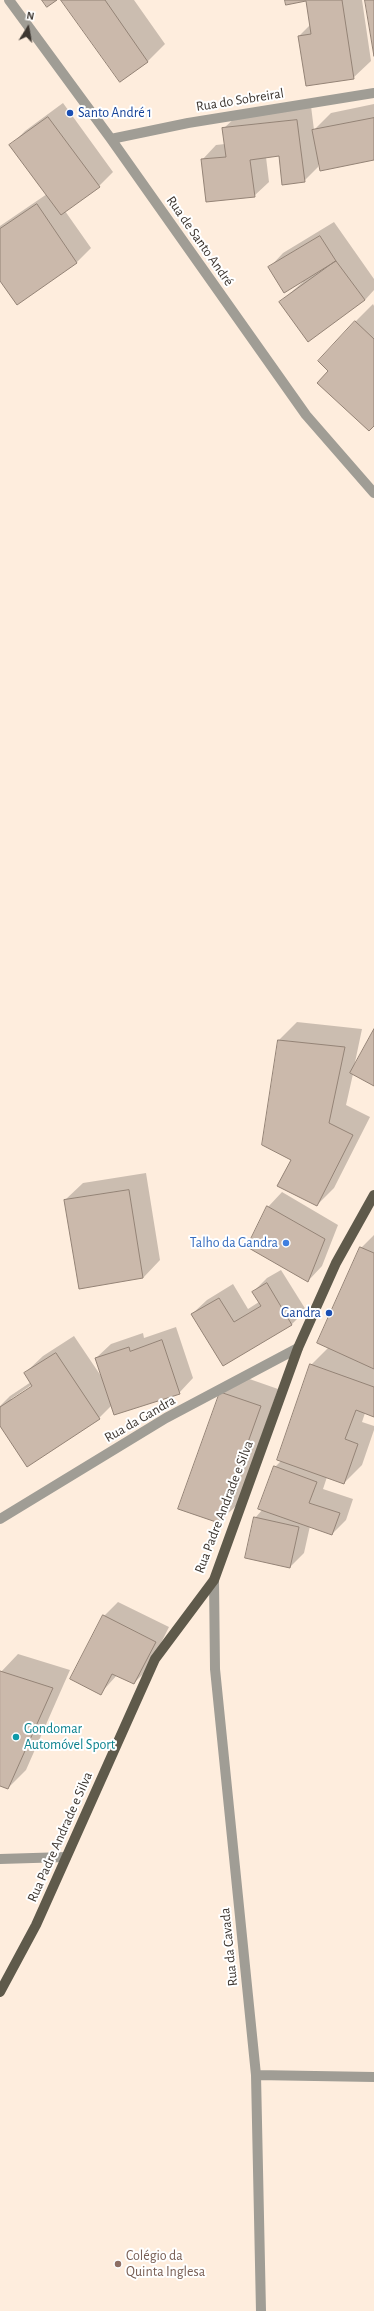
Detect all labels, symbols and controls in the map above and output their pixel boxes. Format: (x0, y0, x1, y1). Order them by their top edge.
north arrow (8, 8, 48, 48)
text: N (26, 10, 35, 22)
street label: Rua do Sobreiral (195, 85, 285, 115)
place label: Santo André 1 (78, 105, 152, 121)
marker: Santo André 1 (65, 108, 75, 118)
street label: Rua de Santo André (163, 193, 237, 289)
place label: Talho da Gandra (190, 1235, 278, 1251)
marker: Talho da Gandra (281, 1238, 291, 1248)
place label: Gandra (281, 1305, 321, 1321)
marker: Gandra (324, 1308, 334, 1318)
street label: Rua da Gandra (101, 1392, 179, 1446)
street label: Rua Padre Andrade e Silva (191, 1438, 257, 1576)
place label: Gondomar Automóvel Sport (24, 1721, 115, 1754)
marker: Gondomar Automóvel Sport (11, 1732, 21, 1742)
street label: Rua Padre Andrade e Silva (24, 1769, 96, 1905)
street label: Rua da Cavada (217, 1907, 241, 1987)
place label: Colégio da Quinta Inglesa (126, 2248, 205, 2280)
marker: Colégio da Quinta Inglesa (113, 2259, 123, 2269)

